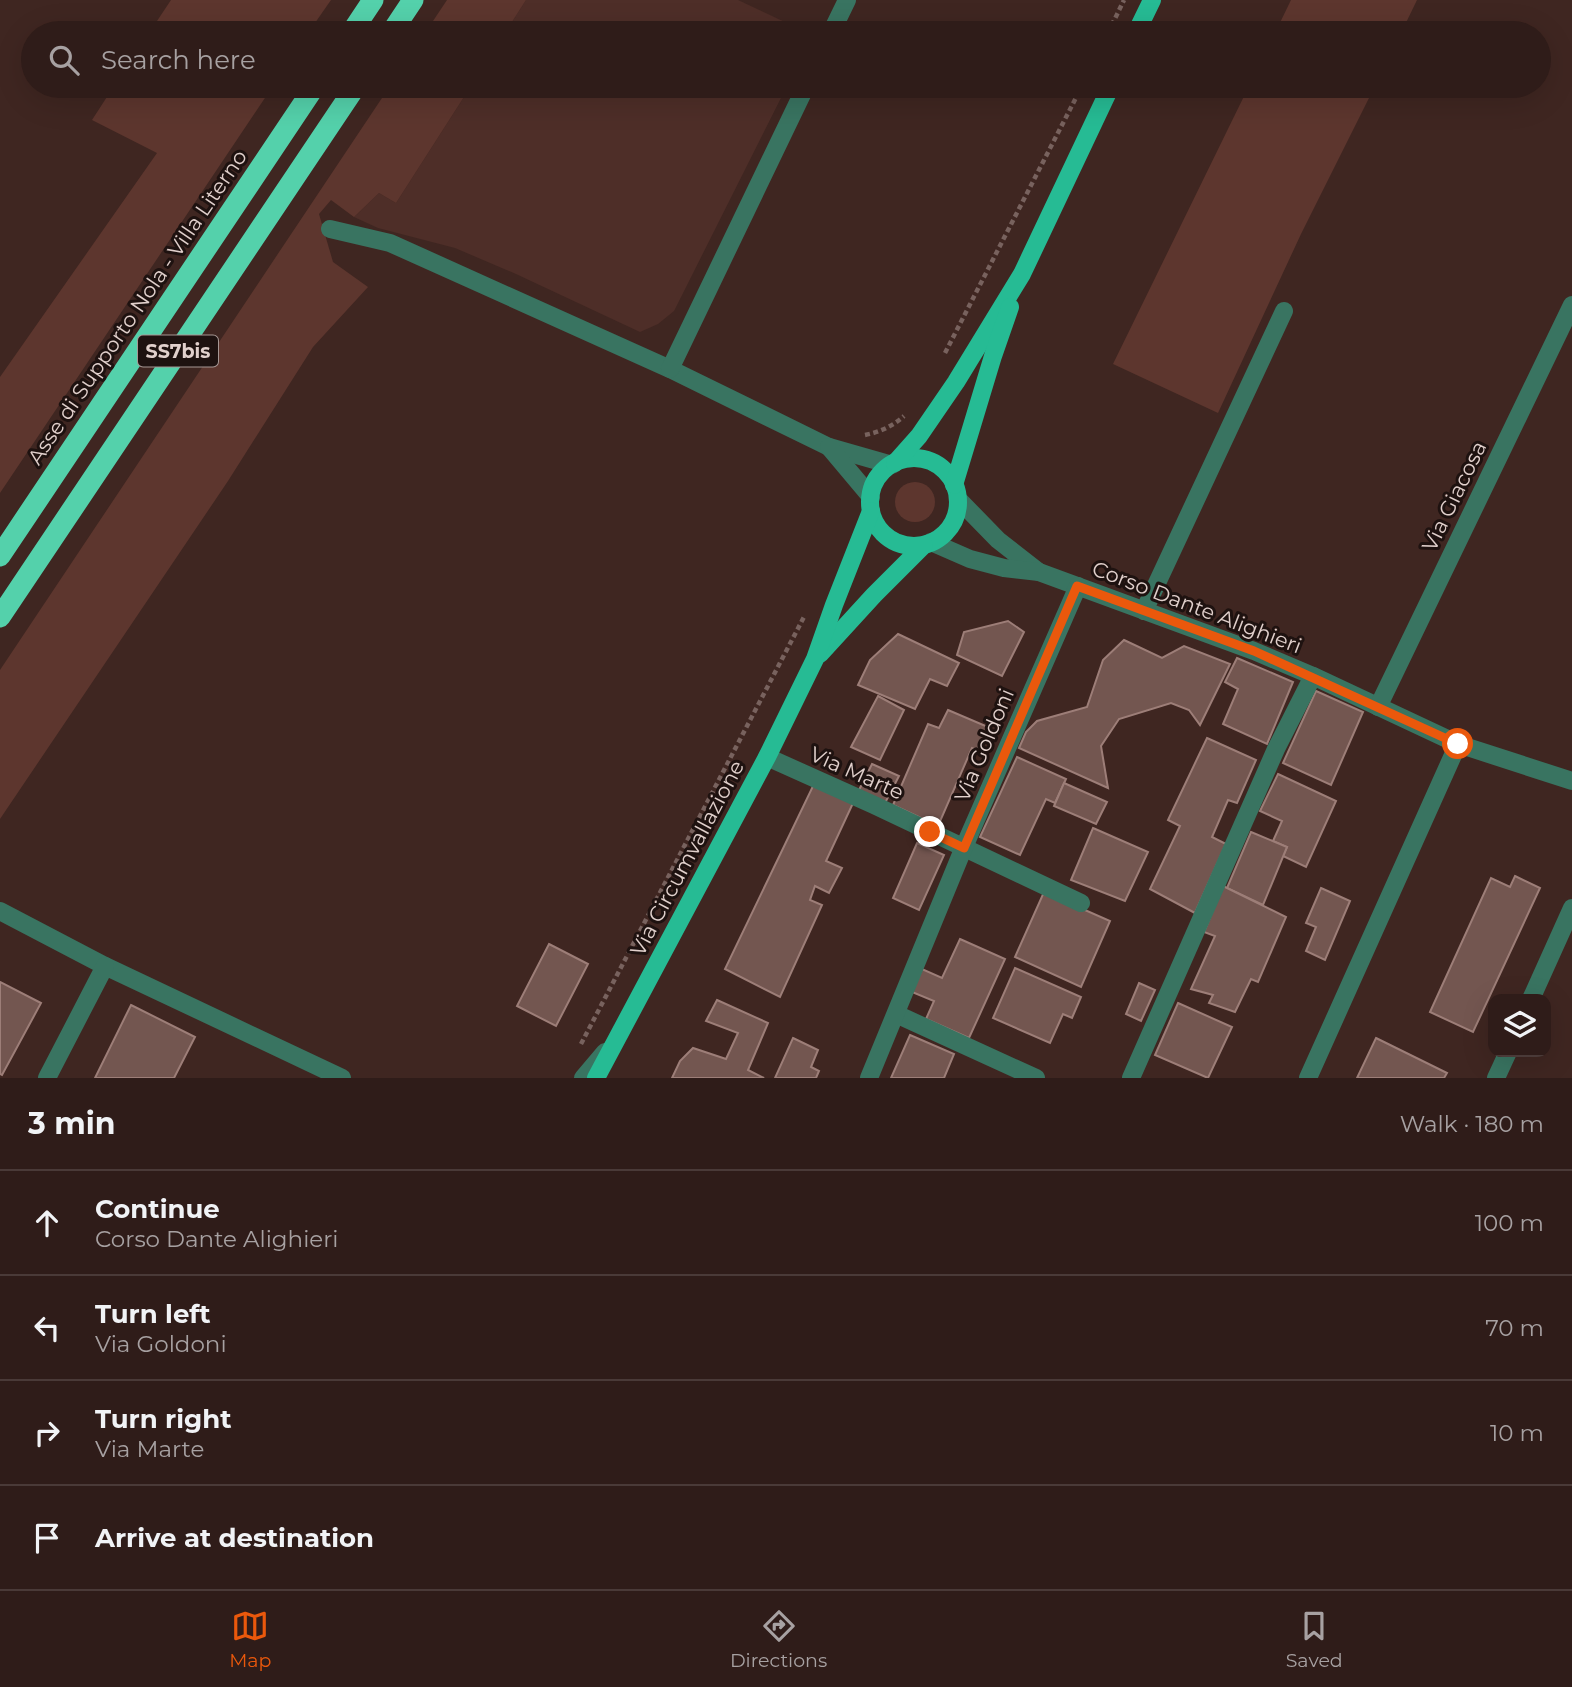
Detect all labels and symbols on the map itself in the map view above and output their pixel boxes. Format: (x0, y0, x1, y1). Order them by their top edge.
street label: Asse di Supporto Nola - Villa Literno (22, 145, 252, 469)
road number: SS7bis (138, 336, 218, 366)
street label: Via Giacosa (1417, 437, 1491, 555)
street label: Corso Dante Alighieri (1089, 555, 1305, 659)
street label: Via Goldoni (949, 685, 1019, 805)
route start (1442, 728, 1473, 759)
street label: Via Marte (806, 741, 908, 805)
street label: Via Circumvallazione (625, 756, 749, 960)
route end (914, 816, 945, 847)

